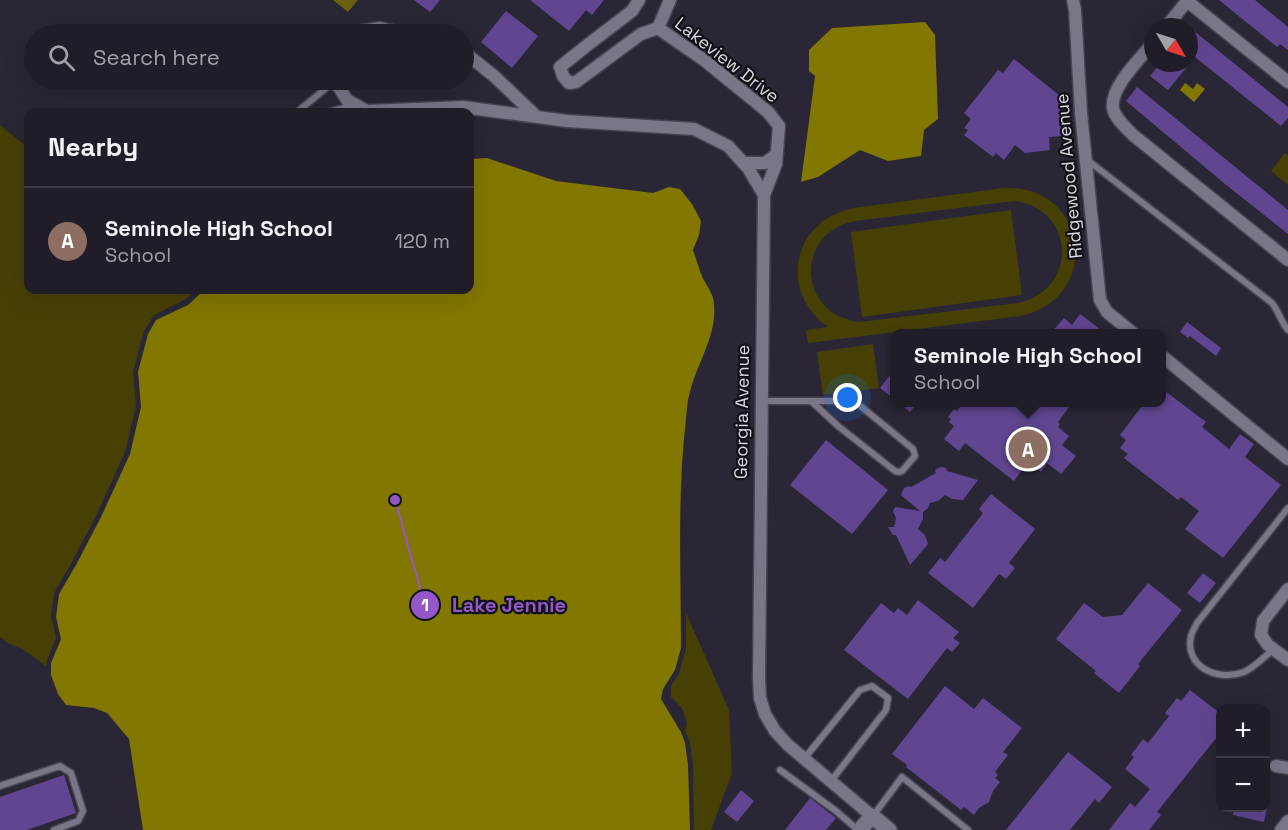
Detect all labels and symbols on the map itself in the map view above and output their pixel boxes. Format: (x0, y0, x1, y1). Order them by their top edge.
street label: Lakeview Drive (670, 12, 784, 108)
north arrow (1144, 18, 1198, 72)
street label: Ridgewood Avenue (1050, 93, 1087, 259)
street label: Georgia Avenue (729, 345, 754, 479)
your location (833, 383, 862, 412)
pin: A (1008, 426, 1048, 472)
callout: Lake Jennie (410, 586, 578, 624)
text: Lake Jennie (452, 592, 566, 618)
text: 1 (421, 593, 429, 616)

